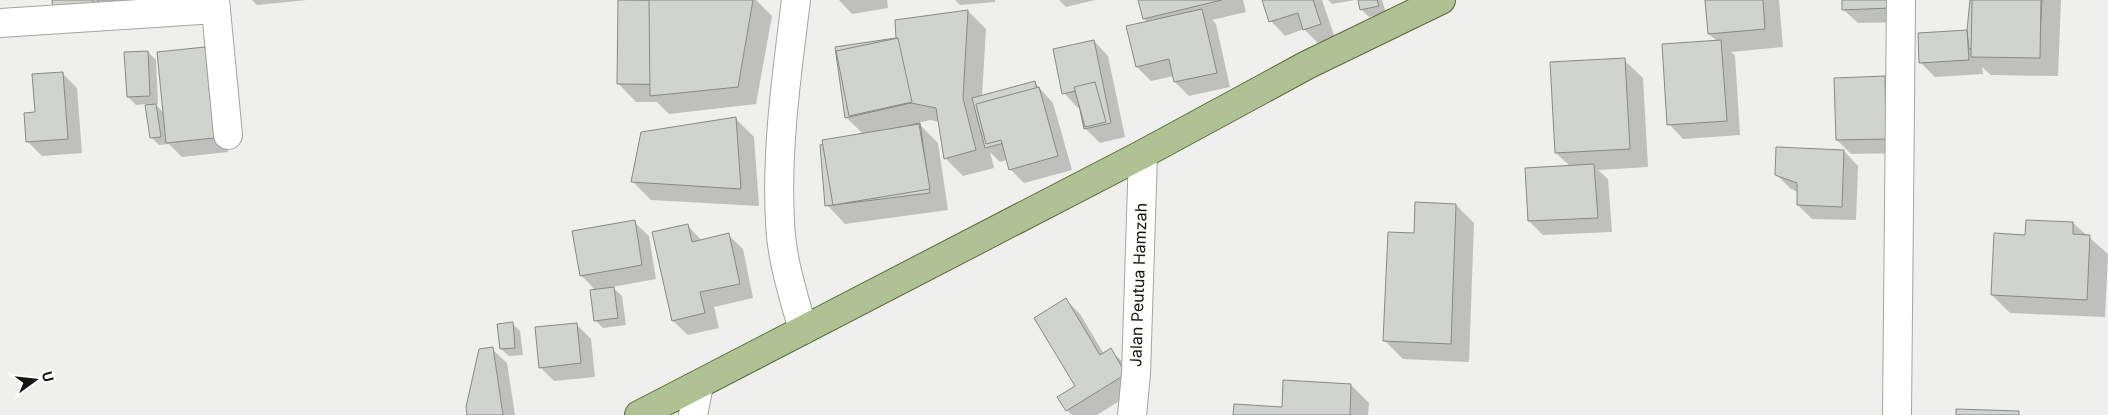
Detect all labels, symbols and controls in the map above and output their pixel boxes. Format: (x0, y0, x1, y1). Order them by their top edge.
street label: Jalan Peutua Hamzah (1125, 203, 1151, 367)
north arrow (10, 355, 60, 405)
text: U (39, 369, 58, 384)

